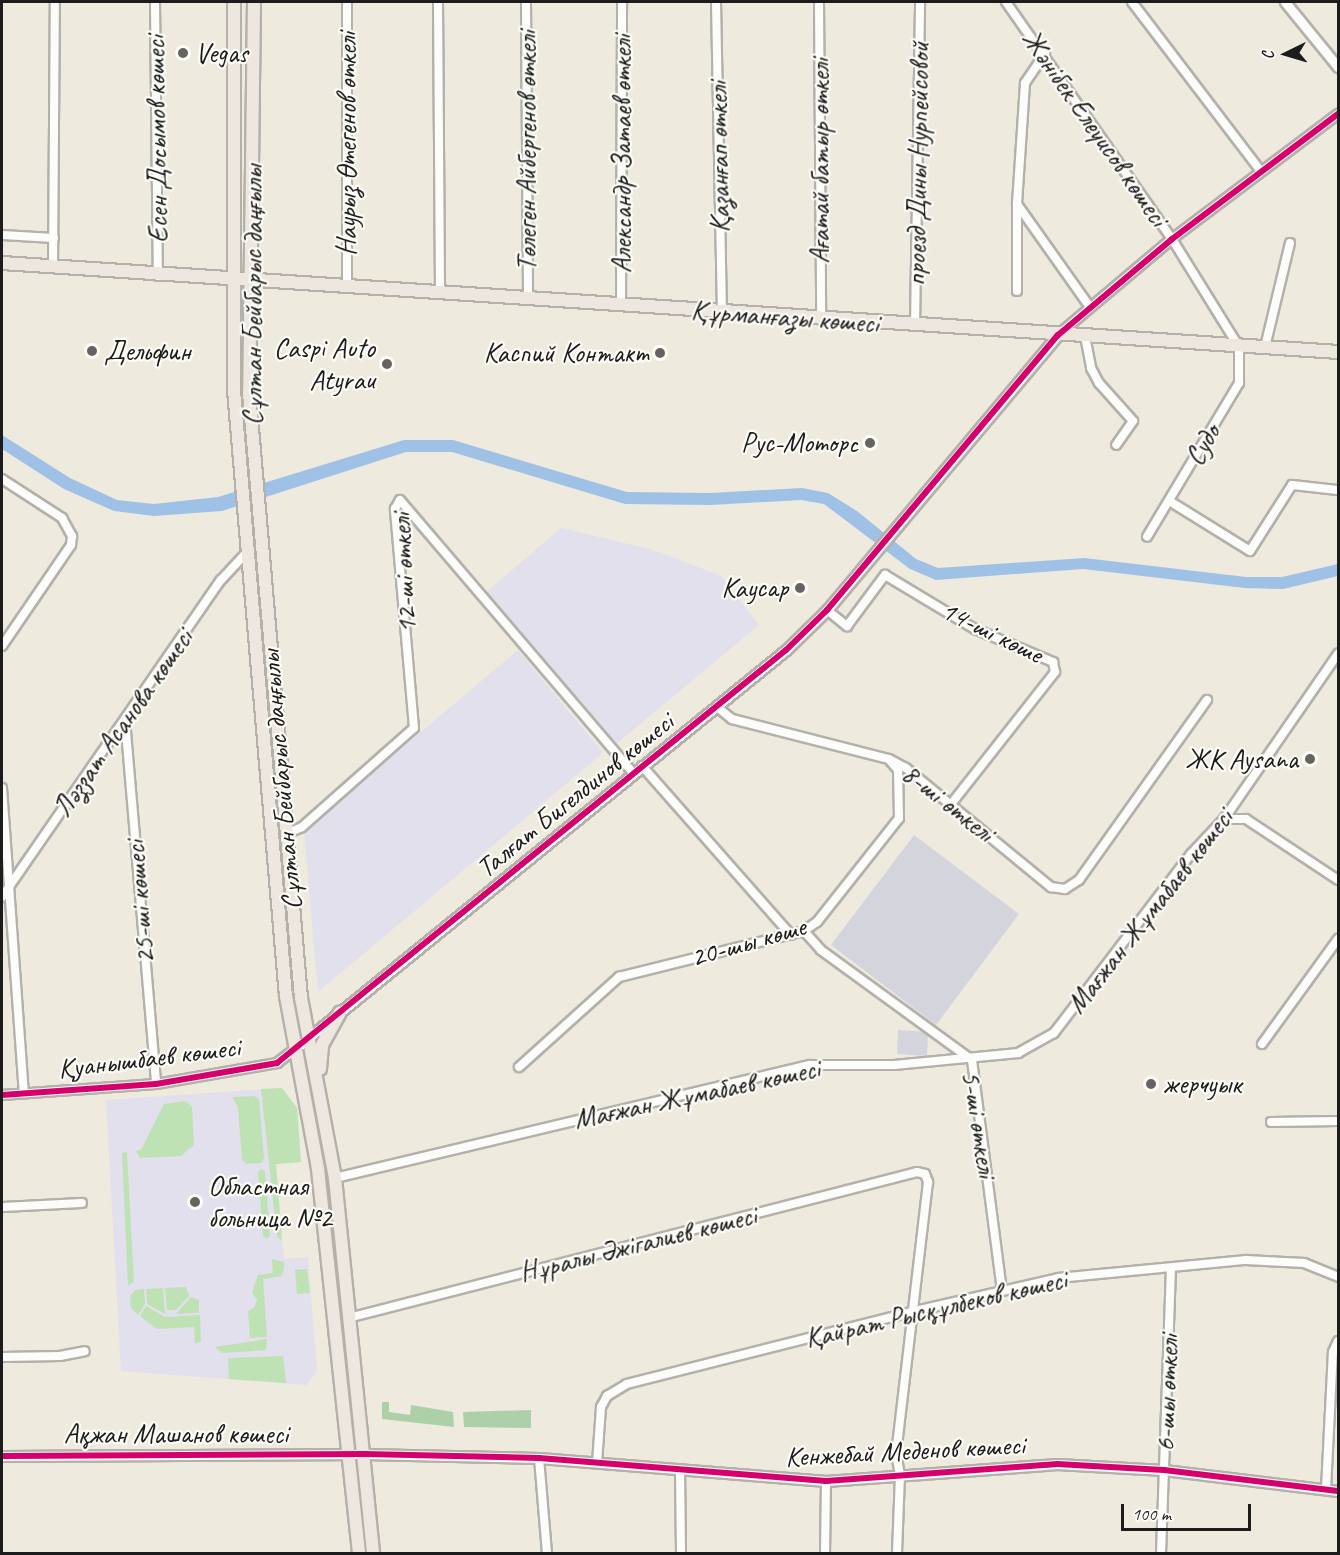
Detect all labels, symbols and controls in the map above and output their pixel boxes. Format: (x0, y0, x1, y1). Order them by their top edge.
street label: Жәнібек Елеуисов көшесі (1014, 23, 1176, 233)
north arrow (1256, 24, 1316, 84)
street label: Төлеген Айбергенов өткелі (510, 31, 544, 271)
street label: Наурыз Өтегенов өткелі (330, 32, 364, 256)
street label: Есен Досымов көшесі (138, 35, 176, 243)
street label: Александр Затаев өткелі (605, 35, 639, 273)
place label: Vegas (195, 36, 248, 70)
street label: проезд Дины Нурпейсовой (899, 41, 937, 287)
marker: Vegas (176, 46, 190, 60)
text: С (1258, 51, 1278, 60)
street label: Ағатай батыр өткелі (803, 58, 837, 264)
street label: Қазанғап өткелі (701, 81, 737, 233)
street label: Сұлтан Бейбарыс даңғылы (236, 164, 270, 426)
street label: Құрманғазы көшесі (690, 294, 880, 340)
place label: Caspi Auto Atyrau (274, 331, 375, 397)
place label: Дельфин (104, 334, 191, 368)
place label: Каспий Контакт (484, 336, 648, 370)
marker: Дельфин (85, 344, 99, 358)
marker: Каспий Контакт (653, 346, 667, 360)
marker: Caspi Auto Atyrau (380, 357, 394, 371)
street label: Судо (1178, 418, 1228, 472)
place label: Рус-Моторс (741, 426, 858, 460)
marker: Рус-Моторс (863, 436, 877, 450)
street label: 12-ші өткелі (384, 512, 424, 634)
place label: Каусар (721, 571, 788, 605)
marker: Каусар (793, 581, 807, 595)
street label: 14-ші көше (936, 593, 1048, 671)
street label: Ләззат Асанова көшесі (46, 622, 200, 824)
street label: Сұлтан Бейбарыс даңғылы (253, 648, 309, 912)
street label: Талғат Бигелдинов көшесі (471, 706, 679, 884)
place label: ЖК Aysana (1185, 742, 1298, 776)
marker: ЖК Aysana (1303, 752, 1317, 766)
street label: 8-ші өткелі (895, 757, 1001, 849)
street label: Мағжан Жұмабаев көшесі (1060, 802, 1240, 1020)
street label: 25-ші көшесі (118, 839, 162, 965)
street label: 20-шы көше (687, 910, 809, 974)
street label: Қуанышбаев көшесі (56, 1030, 242, 1086)
street label: Мағжан Жұмабаев көшесі (571, 1052, 823, 1136)
place label: жерчуык (1163, 1067, 1241, 1101)
street label: 5-ші өткелі (954, 1068, 1004, 1180)
marker: жерчуык (1144, 1077, 1158, 1091)
place label: Областная больница №2 (208, 1169, 331, 1235)
marker: Областная больница №2 (186, 1193, 204, 1211)
street label: Нұралы Әжiгалиев көшесi (516, 1198, 760, 1290)
street label: Қайрат Рысқұлбеков көшесі (802, 1263, 1070, 1355)
street label: 6-шы өткелі (1148, 1334, 1186, 1452)
street label: Ақжан Машанов көшесі (63, 1417, 289, 1451)
street label: Кенжебай Меденов көшесі (784, 1428, 1026, 1474)
scale bar (1124, 1492, 1254, 1530)
text: 100 m (1132, 1503, 1171, 1525)

